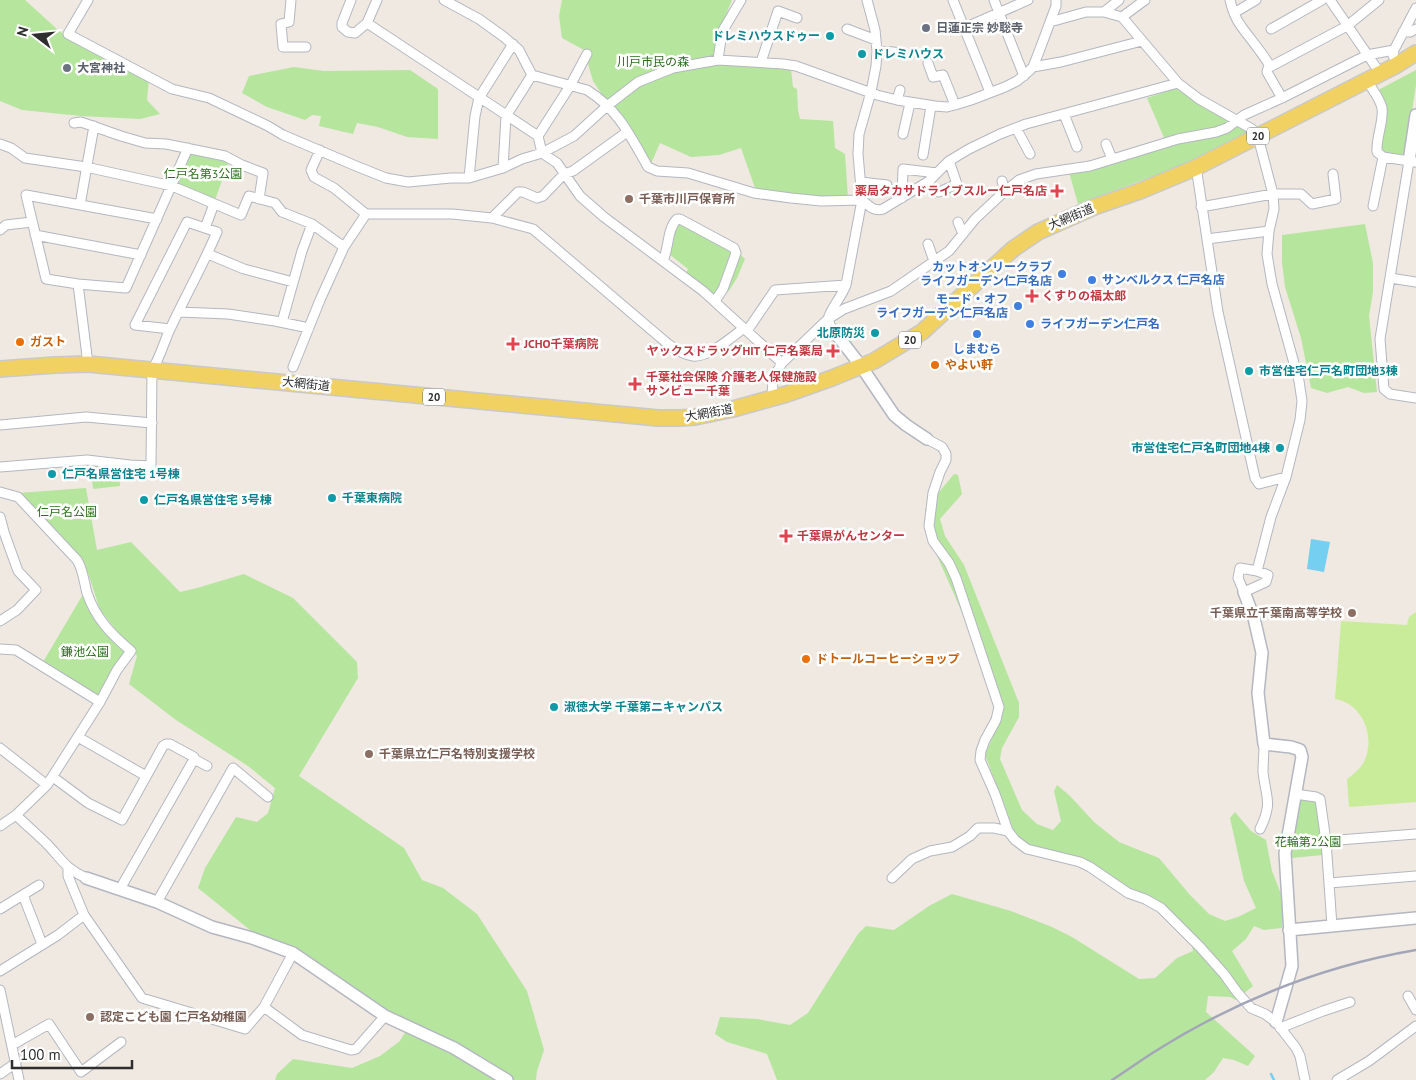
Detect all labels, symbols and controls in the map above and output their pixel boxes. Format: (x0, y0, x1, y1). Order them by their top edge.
north arrow (10, 10, 60, 60)
place label: 日蓮正宗 妙聡寺 (936, 20, 1023, 35)
marker: 日蓮正宗 妙聡寺 (920, 22, 932, 34)
text: N (13, 25, 32, 38)
place label: ドレミハウスドゥー (712, 28, 820, 43)
marker: ドレミハウスドゥー (824, 30, 836, 42)
place label: ドレミハウス (872, 46, 944, 61)
marker: ドレミハウス (856, 48, 868, 60)
park label: 川戸市民の森 (617, 54, 689, 69)
place label: 大宮神社 (77, 60, 125, 75)
marker: 大宮神社 (61, 62, 73, 74)
road number: 20 (1247, 128, 1269, 144)
park label: 仁戸名第3公園 (164, 166, 242, 181)
place label: 薬局タカサドライブスルー仁戸名店 (855, 183, 1047, 198)
marker: 薬局タカサドライブスルー仁戸名店 (1051, 185, 1063, 197)
place label: 千葉市川戸保育所 (639, 191, 735, 206)
marker: 千葉市川戸保育所 (623, 193, 635, 205)
street label: 大網街道 (1046, 200, 1096, 233)
place label: カットオンリークラブ ライフガーデン仁戸名店 (920, 259, 1052, 288)
marker: カットオンリークラブ ライフガーデン仁戸名店 (1056, 268, 1068, 280)
place label: サンベルクス 仁戸名店 (1102, 272, 1225, 287)
marker: サンベルクス 仁戸名店 (1086, 274, 1098, 286)
place label: くすりの福太郎 (1042, 288, 1126, 303)
marker: くすりの福太郎 (1026, 290, 1038, 302)
place label: モード・オフ ライフガーデン仁戸名店 (876, 291, 1008, 320)
marker: モード・オフ ライフガーデン仁戸名店 (1012, 300, 1024, 312)
place label: ライフガーデン仁戸名 (1040, 316, 1160, 331)
marker: ライフガーデン仁戸名 (1024, 318, 1036, 330)
place label: 北原防災 (817, 325, 865, 340)
marker: 北原防災 (869, 327, 881, 339)
marker: しまむら (971, 328, 983, 340)
road number: 20 (899, 332, 921, 348)
place label: ガスト (30, 334, 66, 349)
marker: ガスト (14, 336, 26, 348)
place label: JCHO千葉病院 (523, 336, 599, 351)
marker: JCHO千葉病院 (506, 337, 520, 351)
place label: しまむら (953, 341, 1001, 356)
place label: ヤックスドラッグHIT 仁戸名薬局 (647, 343, 823, 358)
marker: ヤックスドラッグHIT 仁戸名薬局 (827, 345, 839, 357)
place label: やよい軒 (945, 357, 993, 372)
marker: やよい軒 (929, 359, 941, 371)
place label: 市営住宅仁戸名町団地3棟 (1259, 363, 1398, 378)
marker: 市営住宅仁戸名町団地3棟 (1243, 365, 1255, 377)
place label: 千葉社会保険 介護老人保健施設 サンビュー千葉 (646, 369, 817, 398)
street label: 大網街道 (281, 374, 331, 393)
marker: 千葉社会保険 介護老人保健施設 サンビュー千葉 (628, 377, 642, 391)
road number: 20 (423, 388, 445, 406)
street label: 大網街道 (684, 401, 734, 424)
place label: 市営住宅仁戸名町団地4棟 (1131, 440, 1270, 455)
marker: 市営住宅仁戸名町団地4棟 (1274, 442, 1286, 454)
place label: 仁戸名県営住宅 1号棟 (62, 466, 180, 481)
marker: 仁戸名県営住宅 1号棟 (46, 468, 58, 480)
place label: 千葉東病院 (342, 490, 402, 505)
place label: 仁戸名県営住宅 3号棟 (154, 492, 272, 507)
marker: 千葉東病院 (326, 492, 338, 504)
marker: 仁戸名県営住宅 3号棟 (138, 494, 150, 506)
park label: 仁戸名公園 (37, 504, 97, 519)
place label: 千葉県がんセンター (797, 528, 905, 543)
marker: 千葉県がんセンター (779, 529, 793, 543)
place label: 千葉県立千葉南高等学校 (1210, 605, 1342, 620)
marker: 千葉県立千葉南高等学校 (1346, 607, 1358, 619)
park label: 鎌池公園 (61, 644, 109, 659)
place label: ドトールコーヒーショップ (816, 651, 960, 666)
marker: ドトールコーヒーショップ (800, 653, 812, 665)
place label: 淑徳大学 千葉第ニキャンパス (564, 699, 723, 714)
marker: 淑徳大学 千葉第ニキャンパス (548, 701, 560, 713)
place label: 千葉県立仁戸名特別支援学校 (379, 746, 535, 761)
marker: 千葉県立仁戸名特別支援学校 (363, 748, 375, 760)
park label: 花輪第2公園 (1275, 834, 1341, 849)
place label: 認定こども園 仁戸名幼稚園 (100, 1009, 247, 1024)
marker: 認定こども園 仁戸名幼稚園 (84, 1011, 96, 1023)
scale bar (12, 1038, 132, 1070)
text: 100 m (20, 1045, 61, 1064)

